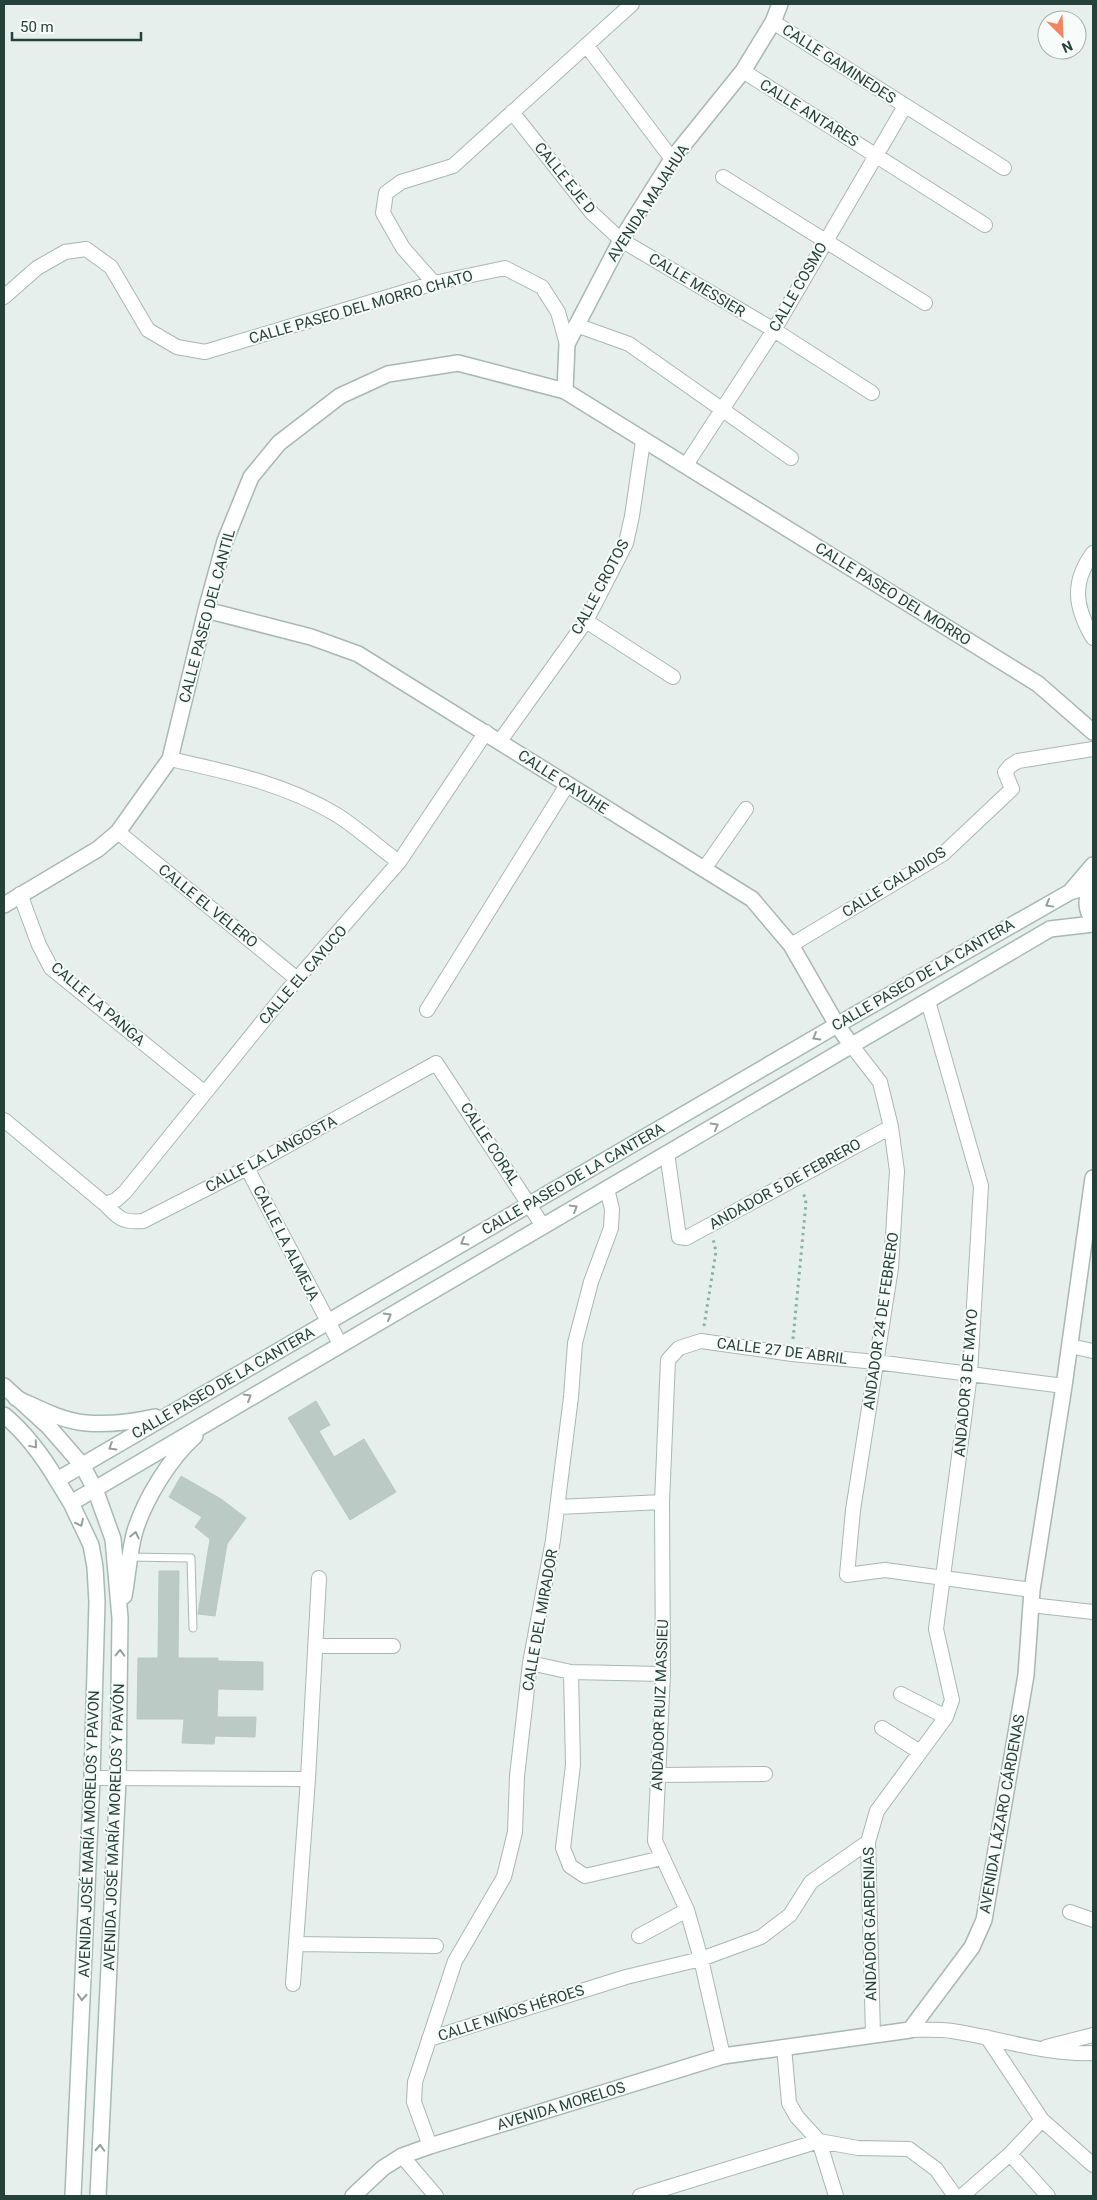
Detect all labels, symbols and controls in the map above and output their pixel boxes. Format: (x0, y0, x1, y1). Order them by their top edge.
scale bar (12, 10, 141, 42)
north arrow (1037, 10, 1087, 60)
text: 50 m (20, 18, 54, 36)
street label: CALLE GAMINEDES (779, 21, 899, 107)
text: N (1060, 38, 1075, 56)
street label: CALLE ANTARES (756, 75, 862, 151)
street label: CALLE EJE D (531, 139, 599, 217)
street label: AVENIDA MAJAHUA (603, 141, 693, 265)
street label: CALLE COSMO (765, 239, 831, 335)
street label: CALLE MESSIER (646, 249, 748, 321)
street label: CALLE PASEO DEL MORRO CHATO (247, 266, 475, 348)
street label: CALLE PASEO DEL CANTIL (175, 527, 239, 705)
street label: CALLE CROTOS (567, 536, 633, 638)
street label: CALLE PASEO DEL MORRO (812, 539, 974, 649)
street label: CALLE CAYUHE (514, 746, 612, 818)
street label: CALLE CALADIOS (839, 843, 949, 921)
street label: CALLE EL VELERO (155, 860, 261, 952)
one-way arrow (1045, 898, 1054, 908)
street label: CALLE PASEO DE LA CANTERA (828, 915, 1018, 1035)
street label: CALLE EL CAYUCO (255, 922, 351, 1028)
street label: CALLE LA PANGA (47, 958, 149, 1050)
one-way arrow (813, 1030, 822, 1040)
street label: CALLE CORAL (457, 1099, 523, 1189)
street label: CALLE LA LANGOSTA (202, 1112, 340, 1196)
street label: CALLE PASEO DE LA CANTERA (478, 1119, 668, 1239)
one-way arrow (709, 1122, 718, 1132)
street label: ANDADOR 5 DE FEBRERO (706, 1135, 864, 1233)
street label: CALLE LA ALMEJA (249, 1182, 323, 1304)
one-way arrow (569, 1204, 578, 1214)
street label: ANDADOR 24 DE FEBRERO (860, 1231, 902, 1411)
one-way arrow (461, 1236, 470, 1246)
street label: ANDADOR 3 DE MAYO (951, 1308, 981, 1458)
one-way arrow (383, 1312, 392, 1322)
street label: CALLE PASEO DE LA CANTERA (128, 1323, 318, 1443)
street label: CALLE 27 DE ABRIL (716, 1334, 848, 1368)
one-way arrow (242, 1394, 251, 1404)
one-way arrow (28, 1439, 37, 1448)
one-way arrow (109, 1441, 118, 1451)
one-way arrow (74, 1518, 84, 1527)
one-way arrow (129, 1531, 140, 1540)
street label: CALLE DEL MIRADOR (519, 1548, 561, 1692)
street label: ANDADOR RUIZ MASSIEU (648, 1619, 672, 1791)
one-way arrow (114, 1649, 125, 1657)
street label: AVENIDA JOSÉ MARÍA MORELOS Y PAVÓN (100, 1683, 128, 1971)
street label: AVENIDA JOSÉ MARÍA MORELOS Y PAVON (75, 1690, 103, 1978)
street label: AVENIDA LÁZARO CÁRDENAS (976, 1713, 1028, 1915)
street label: ANDADOR GARDENIAS (860, 1847, 880, 2001)
street label: CALLE NIÑOS HÉROES (436, 1981, 586, 2045)
one-way arrow (77, 1993, 88, 2001)
street label: AVENIDA MORELOS (495, 2078, 627, 2134)
one-way arrow (95, 2143, 106, 2151)

